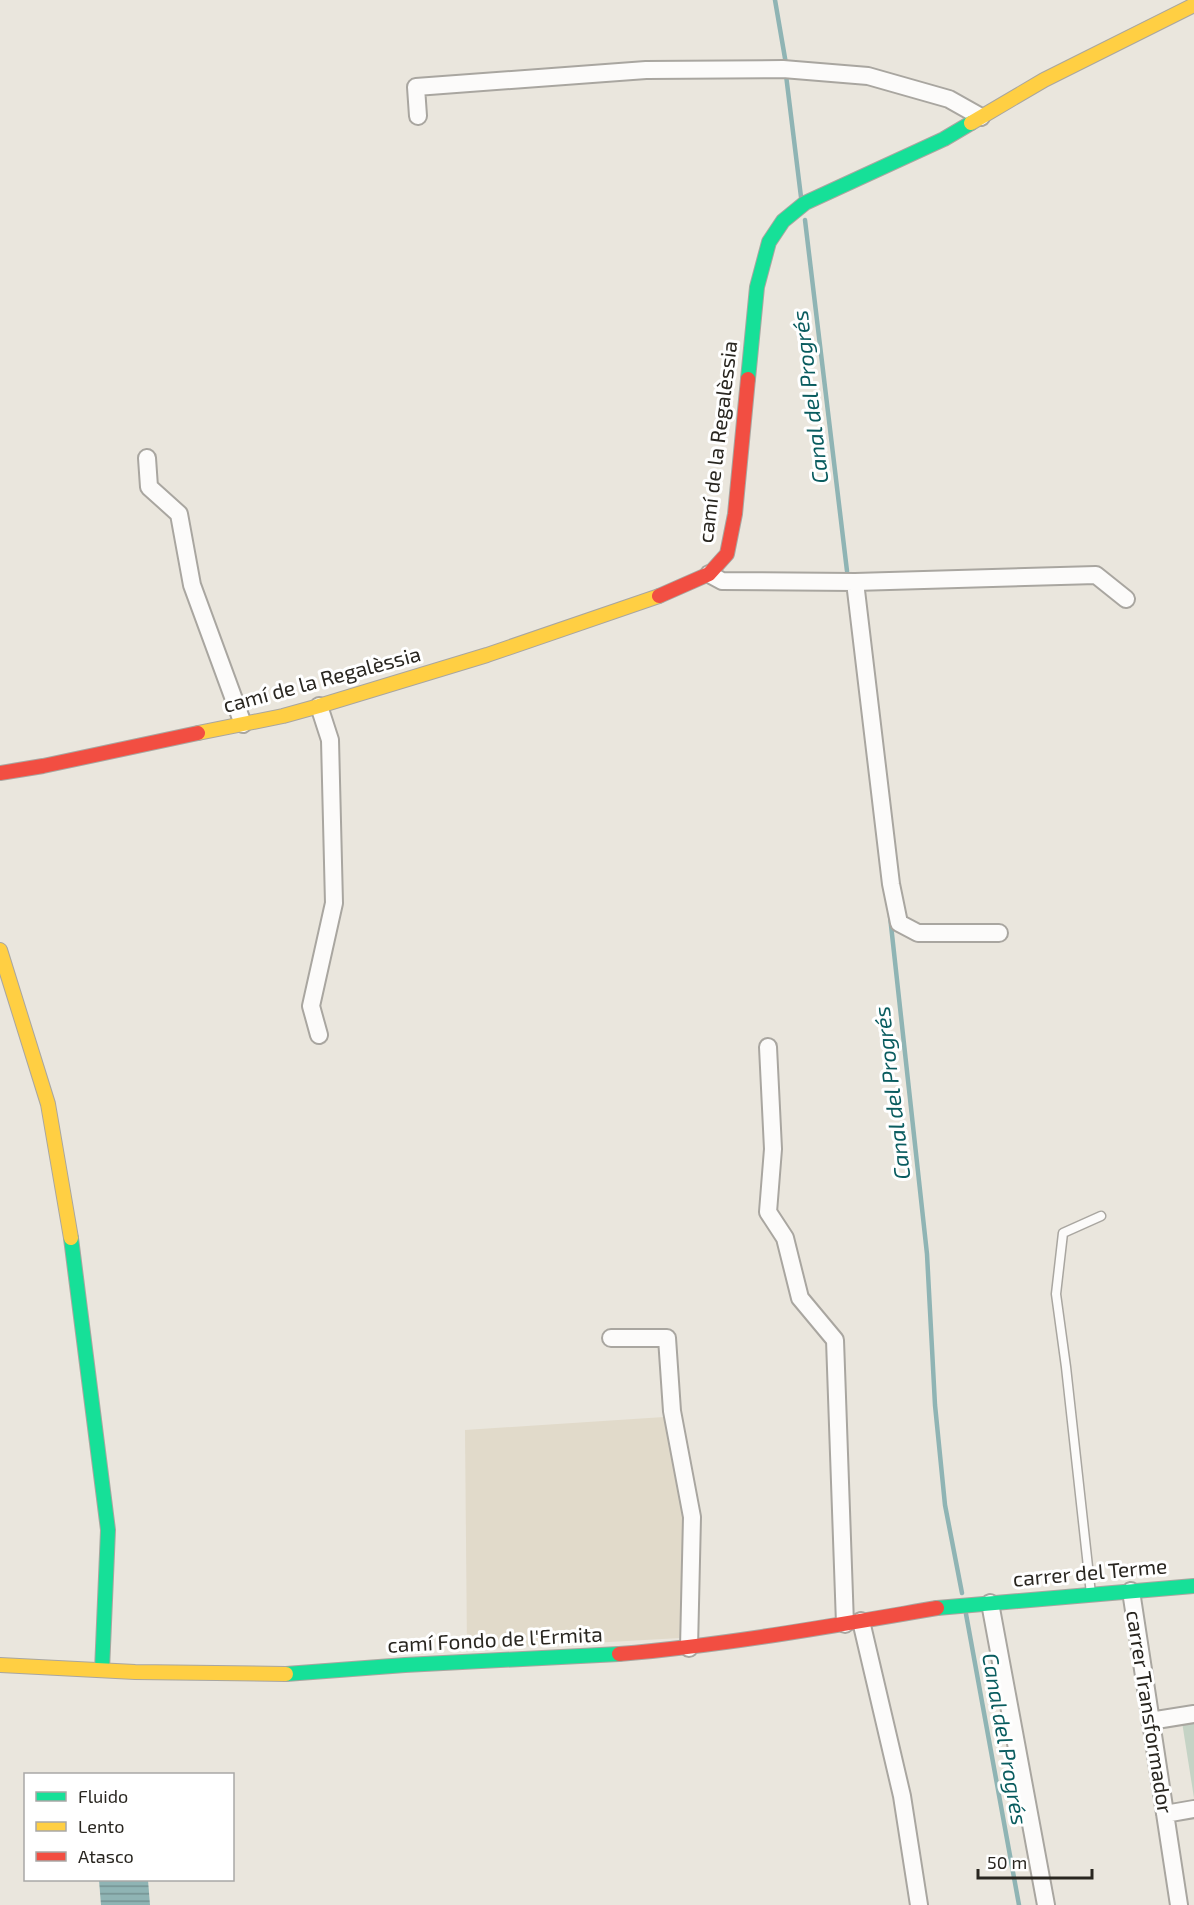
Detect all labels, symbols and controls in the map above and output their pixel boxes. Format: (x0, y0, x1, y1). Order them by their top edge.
water label: Canal del Progrés (785, 309, 833, 485)
street label: camí de la Regalèssia (692, 339, 741, 544)
street label: camí de la Regalèssia (220, 640, 423, 717)
water label: Canal del Progrés (867, 1005, 915, 1181)
street label: carrer del Terme (1012, 1552, 1168, 1591)
street label: carrer Transformador (1122, 1608, 1179, 1816)
street label: camí Fondo de l'Ermita (387, 1620, 603, 1657)
water label: Canal del Progrés (978, 1651, 1034, 1827)
legend (24, 1773, 234, 1881)
text: Fluido (78, 1785, 128, 1807)
text: Lento (78, 1815, 124, 1837)
scale bar (978, 1842, 1092, 1880)
text: Atasco (78, 1845, 134, 1867)
text: 50 m (987, 1851, 1027, 1873)

